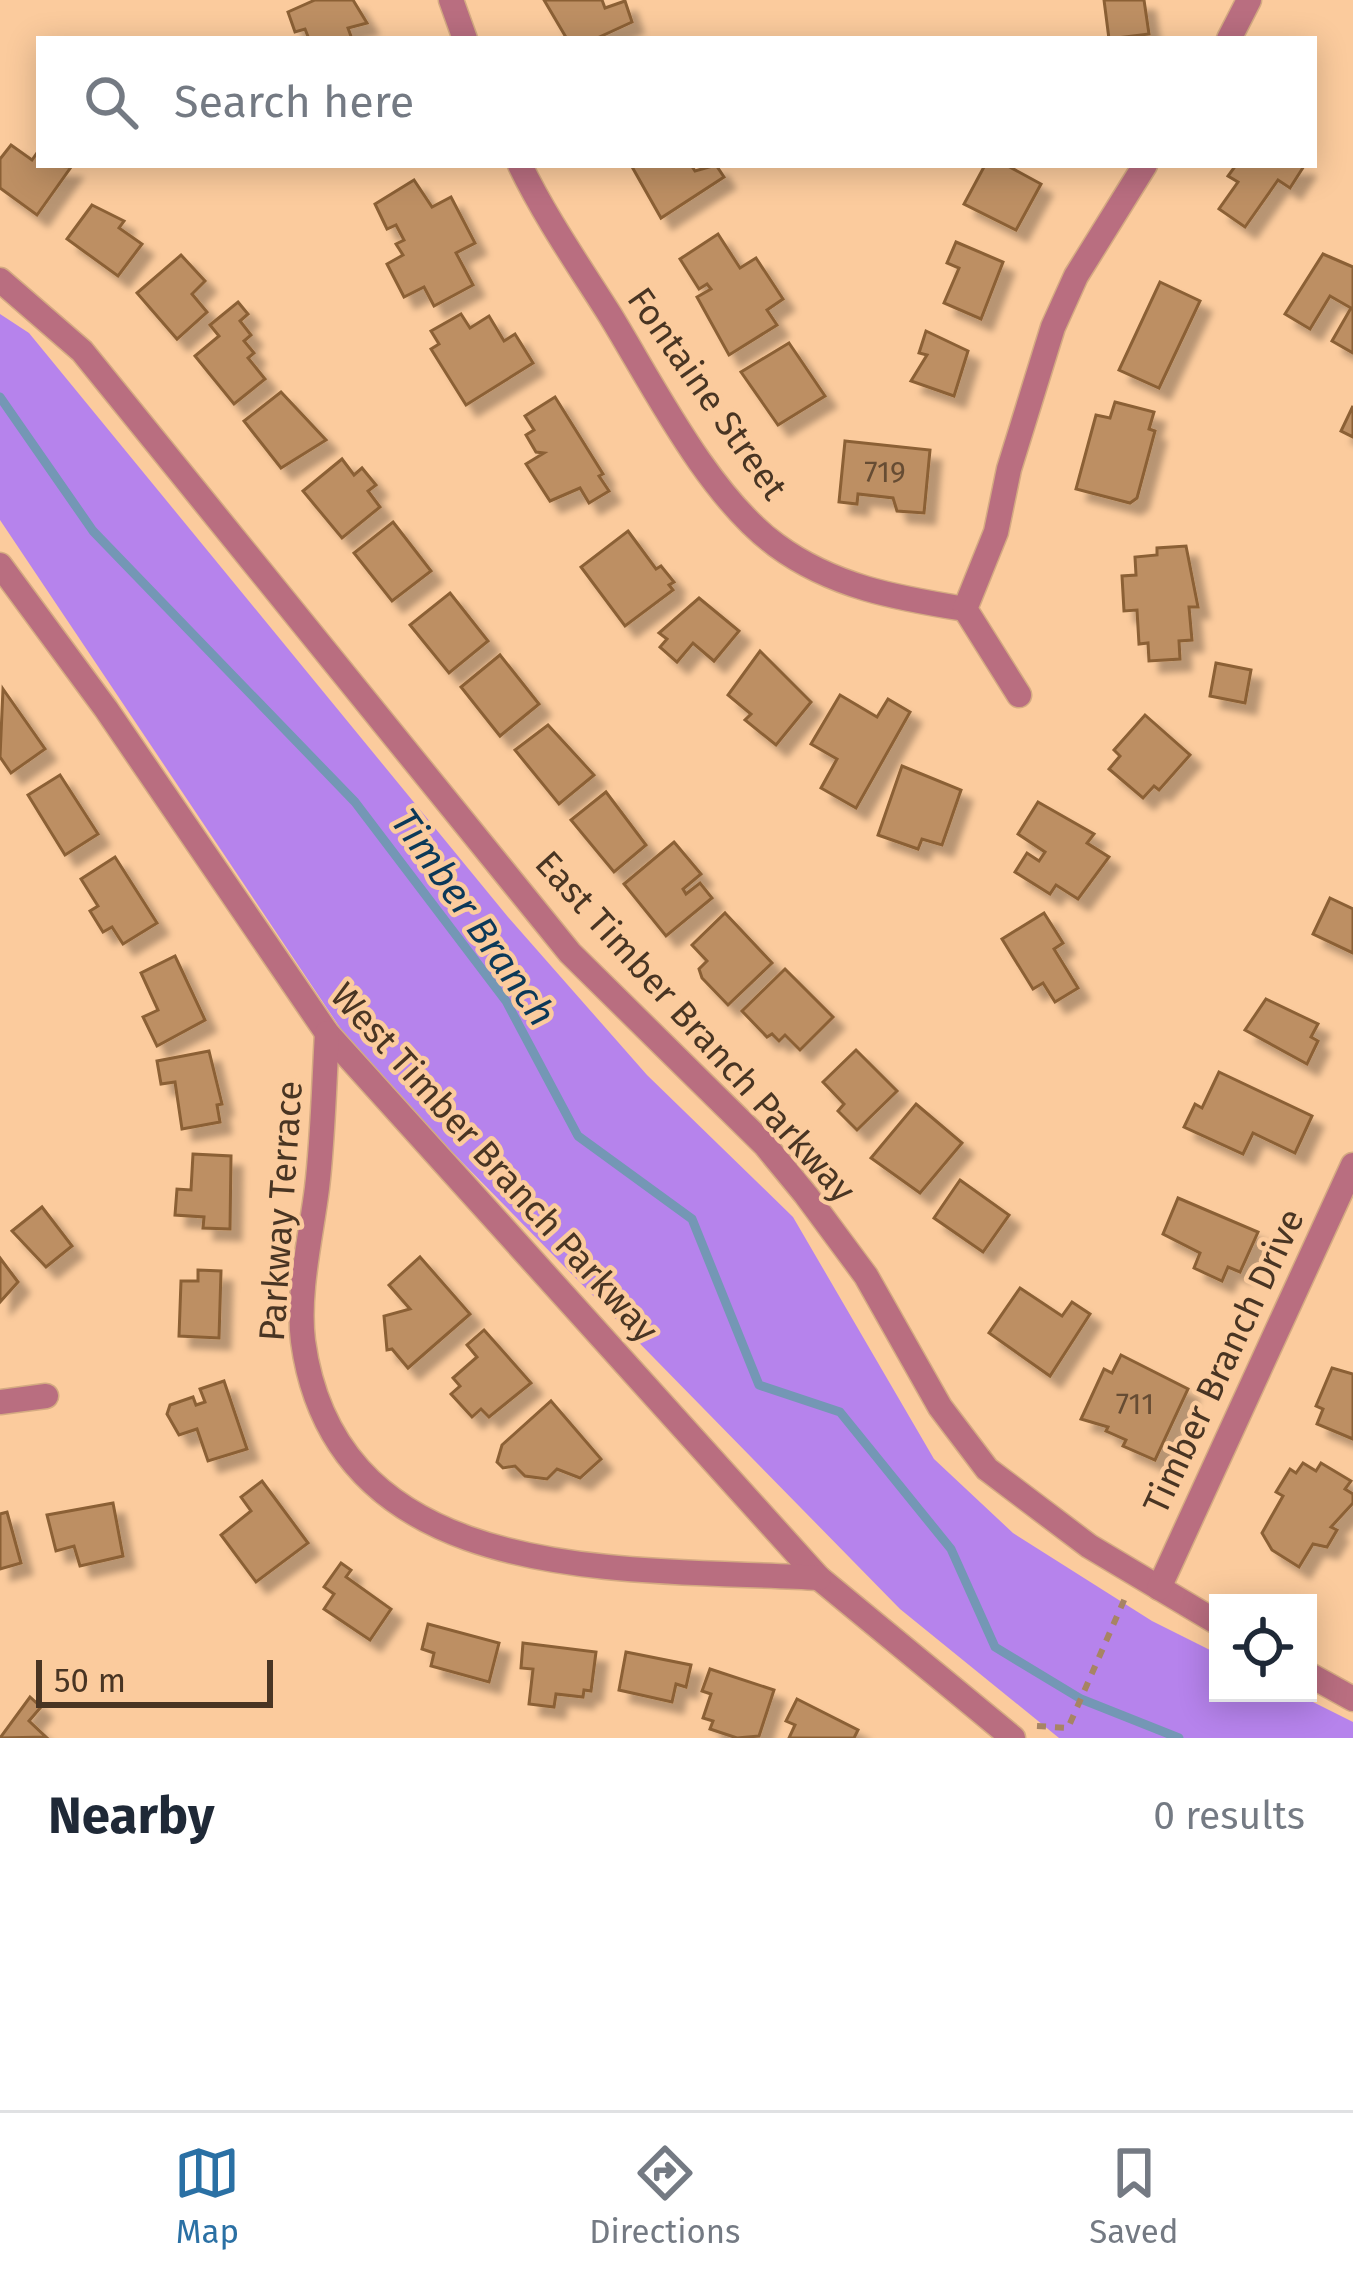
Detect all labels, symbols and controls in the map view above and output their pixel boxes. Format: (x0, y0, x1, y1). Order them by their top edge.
search box (36, 36, 1317, 168)
icon: search (78, 69, 144, 135)
text: Search here (174, 75, 414, 129)
street label: Fontaine Street (618, 279, 797, 508)
house number: 719 (864, 454, 906, 490)
water label: Timber Branch (381, 800, 565, 1035)
street label: East Timber Branch Parkway (526, 842, 865, 1212)
street label: West Timber Branch Parkway (321, 974, 668, 1352)
street label: Parkway Terrace (250, 1079, 312, 1343)
street label: Timber Branch Drive (1134, 1202, 1314, 1521)
house number: 711 (1116, 1386, 1154, 1422)
map controls (1209, 1594, 1317, 1702)
button: locate (1209, 1594, 1317, 1702)
scale bar (36, 1654, 273, 1707)
text: 50 m (54, 1661, 126, 1701)
text: Nearby (48, 1785, 214, 1847)
text: 0 results (1153, 1793, 1305, 1839)
tab: Map (174, 2140, 240, 2252)
tab: Directions (589, 2140, 741, 2252)
tab: Saved (1089, 2140, 1179, 2252)

